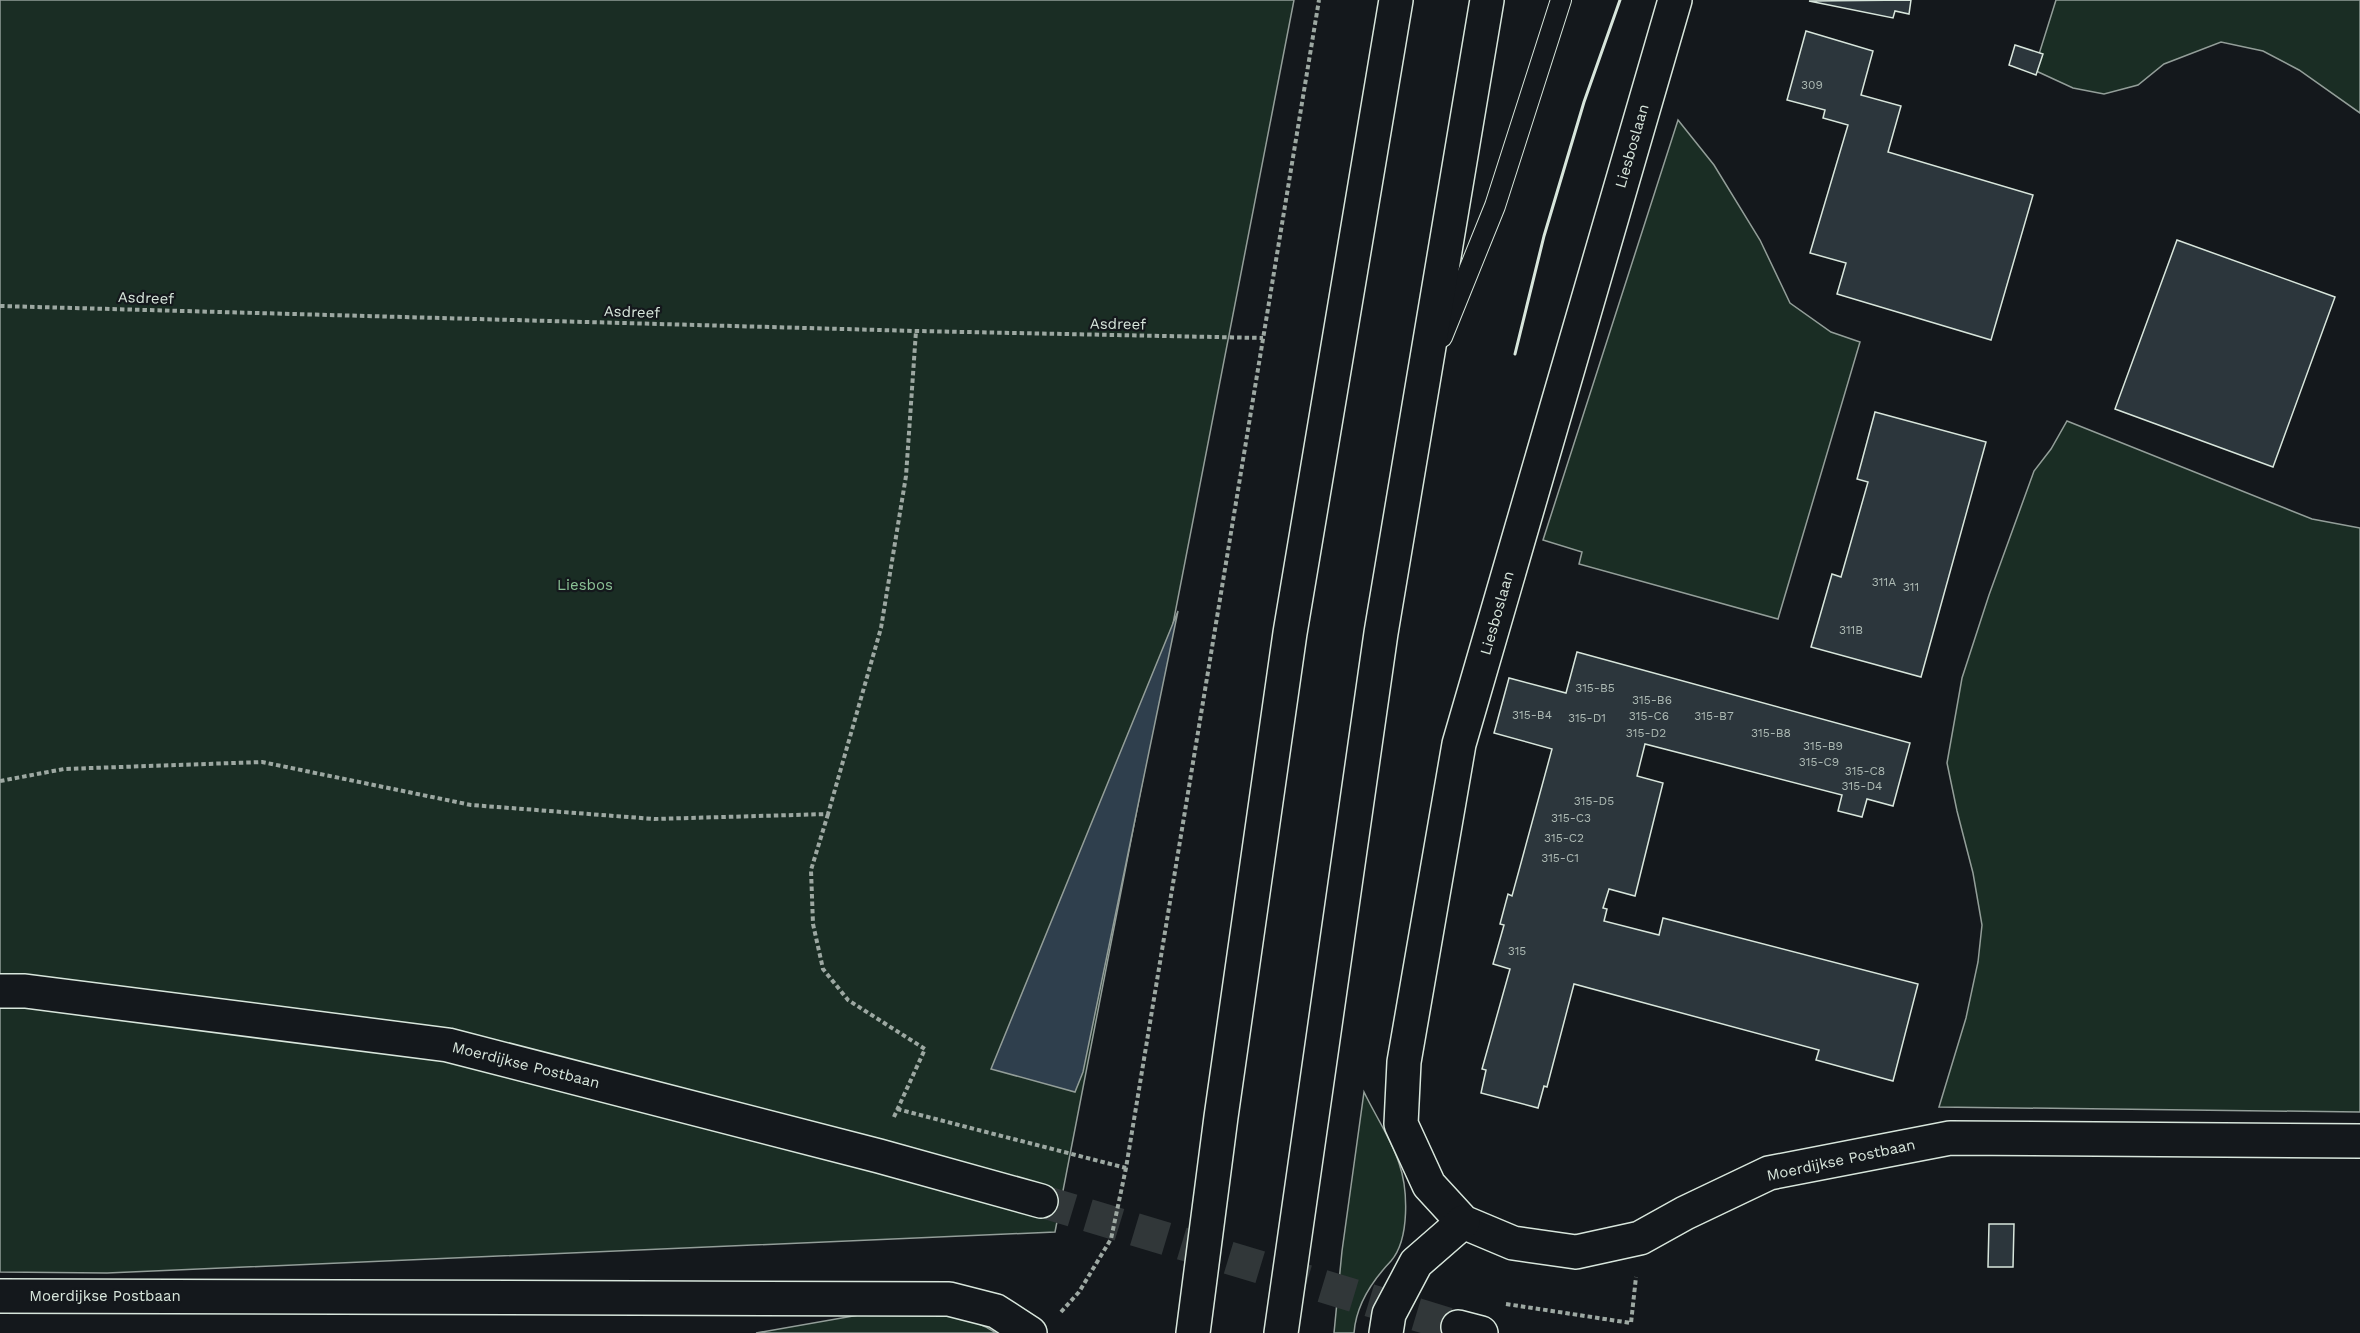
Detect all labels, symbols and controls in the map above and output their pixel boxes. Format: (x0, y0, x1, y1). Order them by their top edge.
house number: 309 (1801, 78, 1823, 92)
street label: Liesboslaan (1611, 102, 1653, 190)
street label: Asdreef (118, 288, 174, 308)
street label: Asdreef (604, 302, 660, 322)
street label: Asdreef (1090, 315, 1146, 333)
street label: Liesboslaan (1476, 569, 1518, 657)
house number: 311A (1872, 575, 1896, 589)
park label: Liesbos (557, 576, 613, 594)
house number: 311 (1903, 580, 1919, 594)
house number: 311B (1839, 623, 1863, 637)
house number: 315-B5 (1575, 681, 1615, 695)
house number: 315-B6 (1632, 693, 1672, 707)
house number: 315-B4 (1512, 708, 1552, 722)
house number: 315-C6 (1629, 709, 1669, 723)
house number: 315-B7 (1694, 709, 1734, 723)
house number: 315-D1 (1568, 711, 1606, 725)
house number: 315-D2 (1626, 726, 1666, 740)
house number: 315-B8 (1751, 726, 1791, 740)
house number: 315-B9 (1803, 739, 1843, 753)
house number: 315-C9 (1799, 755, 1839, 769)
house number: 315-C8 (1845, 764, 1885, 778)
house number: 315-D4 (1842, 779, 1882, 793)
house number: 315-D5 (1574, 794, 1614, 808)
house number: 315-C3 (1551, 811, 1591, 825)
house number: 315-C2 (1544, 831, 1584, 845)
house number: 315-C1 (1541, 851, 1579, 865)
house number: 315 (1508, 944, 1526, 958)
street label: Moerdijkse Postbaan (450, 1038, 602, 1092)
street label: Moerdijkse Postbaan (1765, 1135, 1917, 1185)
street label: Moerdijkse Postbaan (29, 1287, 181, 1305)

